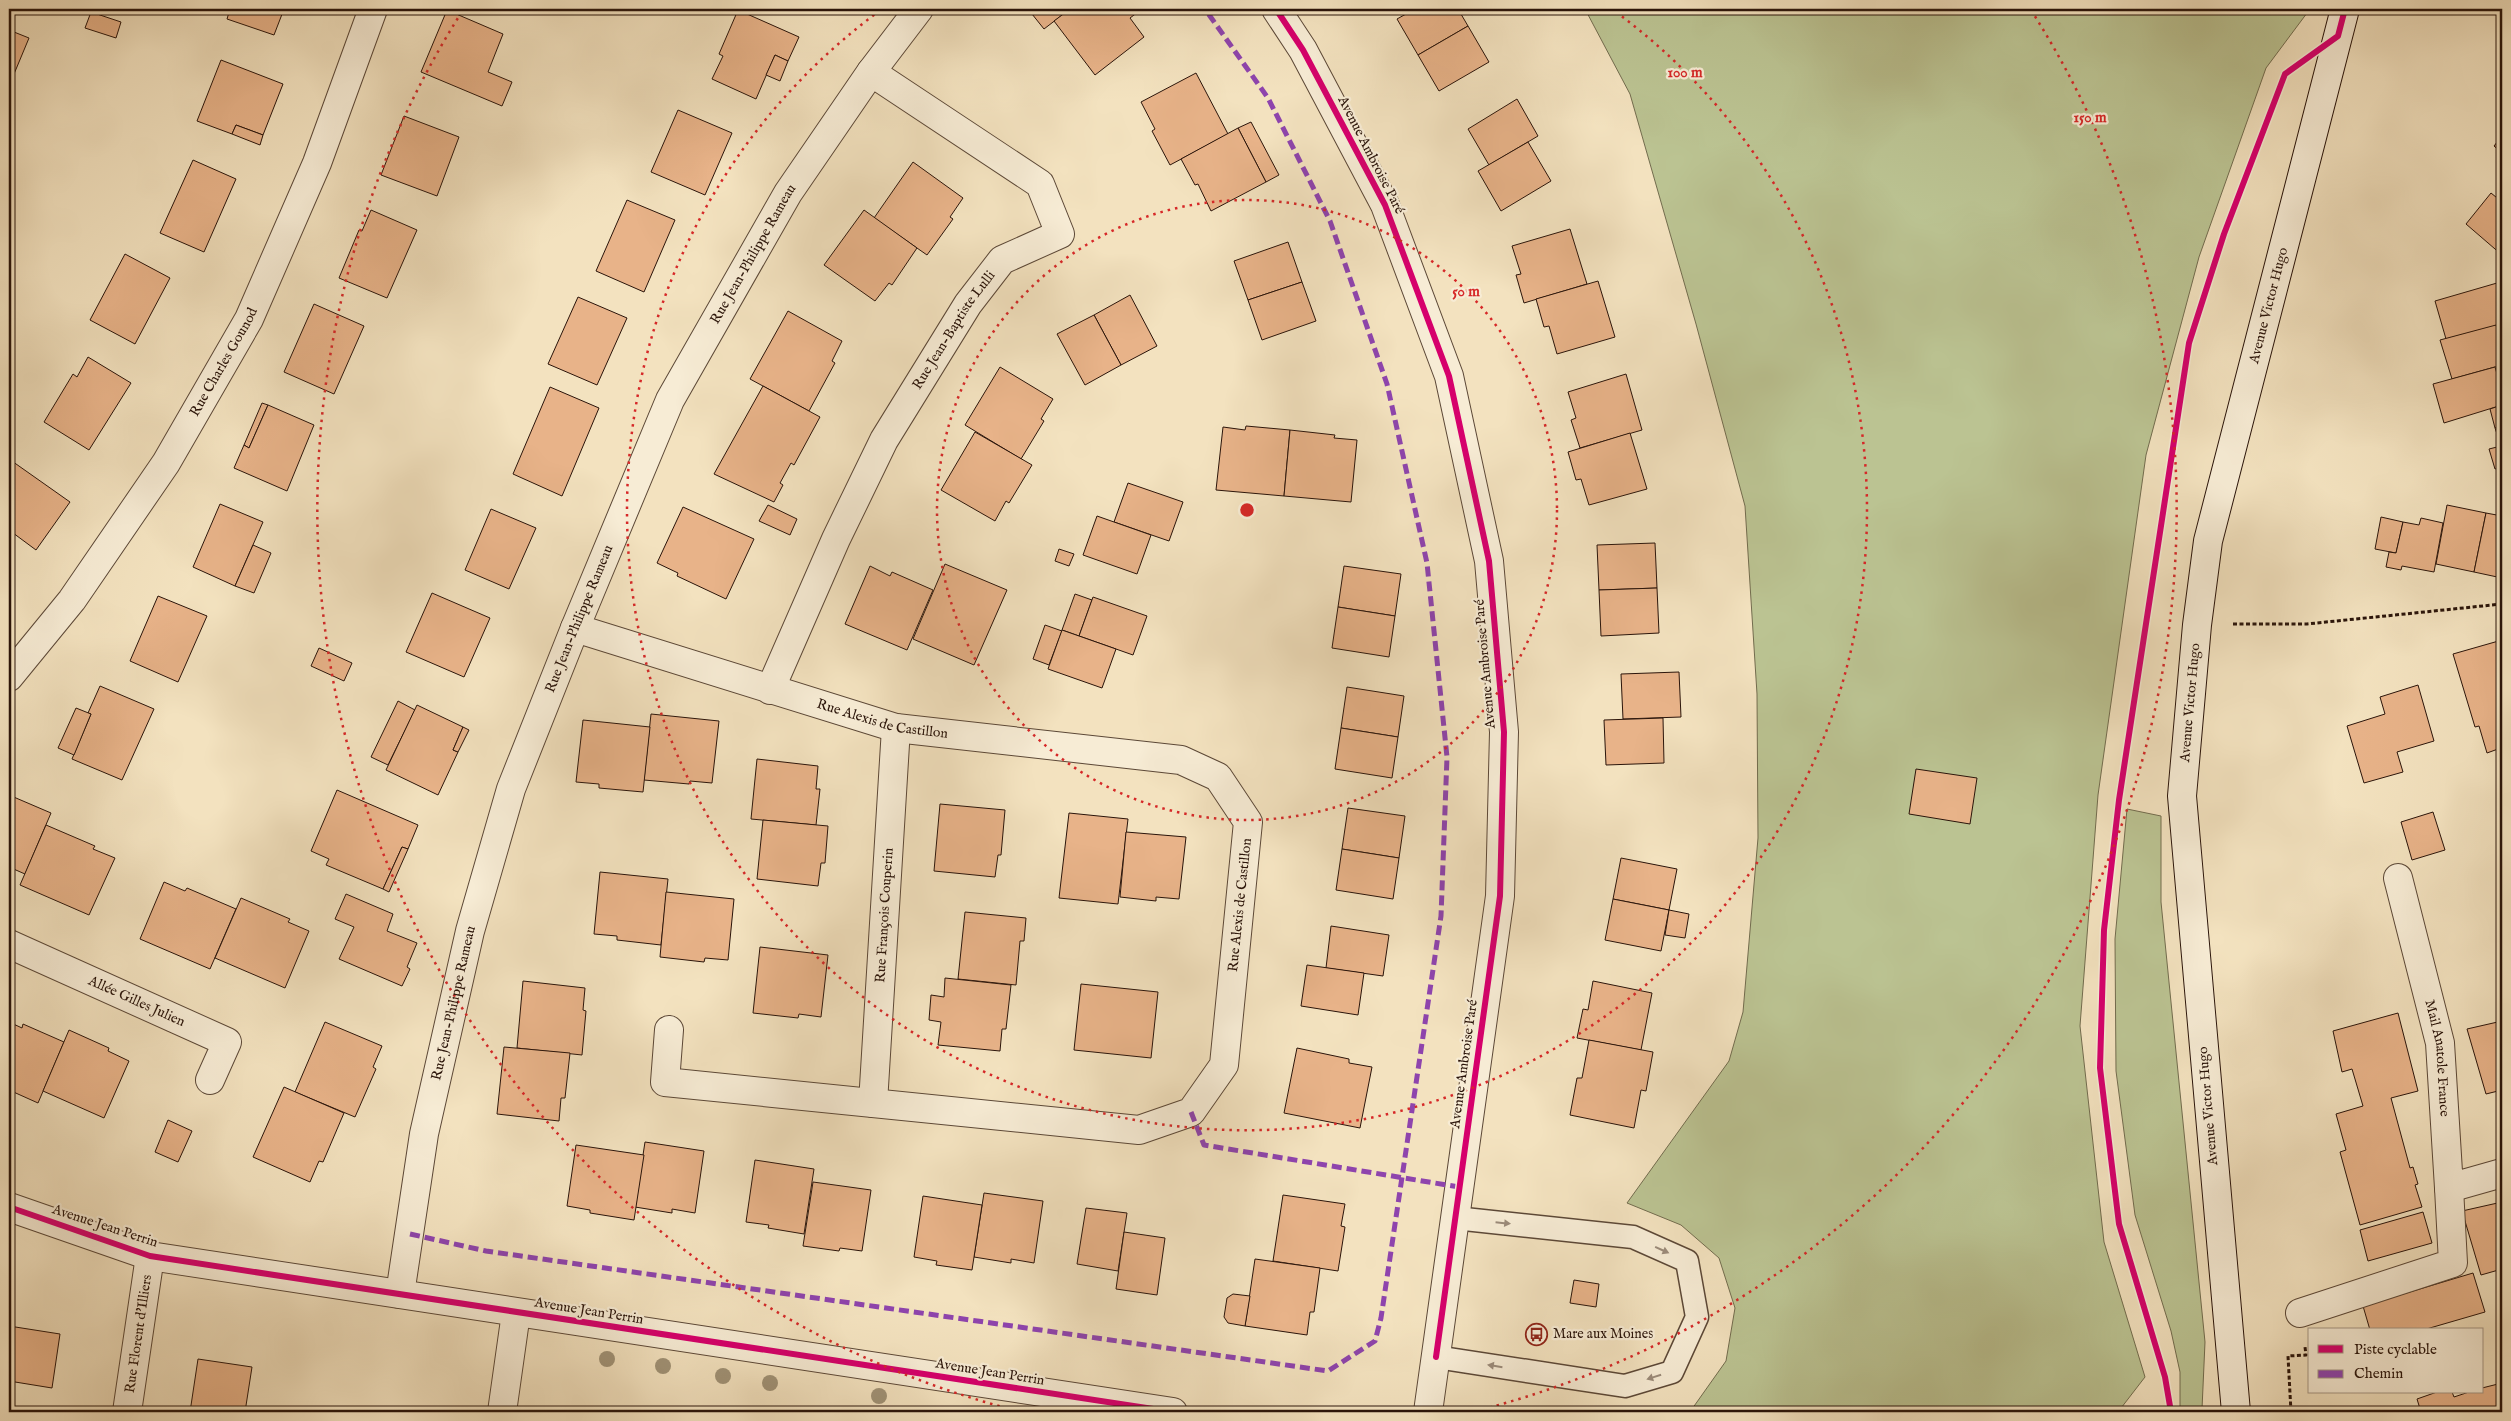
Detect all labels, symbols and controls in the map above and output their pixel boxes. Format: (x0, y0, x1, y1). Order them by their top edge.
text: 100 m (1667, 63, 1703, 82)
street label: Avenue Ambroise Paré (1333, 92, 1409, 217)
text: 150 m (2073, 108, 2107, 127)
street label: Rue Jean-Philippe Rameau (706, 181, 800, 327)
street label: Avenue Victor Hugo (2245, 245, 2292, 366)
street label: Rue Jean-Baptiste Lulli (908, 267, 1000, 393)
text: 50 m (1452, 282, 1480, 301)
street label: Rue Charles Gounod (186, 304, 262, 420)
centre of rings (1238, 501, 1256, 519)
street label: Rue Jean-Philippe Rameau (541, 542, 618, 695)
street label: Avenue Ambroise Paré (1470, 598, 1500, 730)
street label: Avenue Victor Hugo (2176, 642, 2204, 764)
street label: Rue Alexis de Castillon (814, 695, 949, 743)
street label: Rue Alexis de Castillon (1224, 837, 1256, 973)
street label: Rue François Couperin (871, 847, 898, 983)
street label: Rue Jean-Philippe Rameau (427, 924, 480, 1082)
street label: Allée Gilles Julien (85, 971, 188, 1031)
street label: Avenue Ambroise Paré (1446, 998, 1482, 1131)
street label: Mail Anatole France (2420, 998, 2454, 1118)
street label: Avenue Victor Hugo (2194, 1045, 2222, 1167)
street label: Avenue Jean Perrin (49, 1200, 161, 1252)
one-way arrow (1496, 1219, 1512, 1227)
one-way arrow (1655, 1246, 1669, 1254)
street label: Rue Florent d'Illiers (121, 1273, 156, 1394)
street label: Avenue Jean Perrin (532, 1293, 645, 1329)
bus stop icon: Mare aux Moines (1525, 1322, 1549, 1346)
place label: Mare aux Moines (1553, 1325, 1653, 1343)
legend (2308, 1328, 2484, 1394)
text: Piste cyclable (2354, 1340, 2437, 1359)
street label: Avenue Jean Perrin (933, 1354, 1046, 1390)
one-way arrow (1486, 1362, 1502, 1370)
text: Chemin (2354, 1364, 2403, 1383)
one-way arrow (1647, 1374, 1662, 1382)

